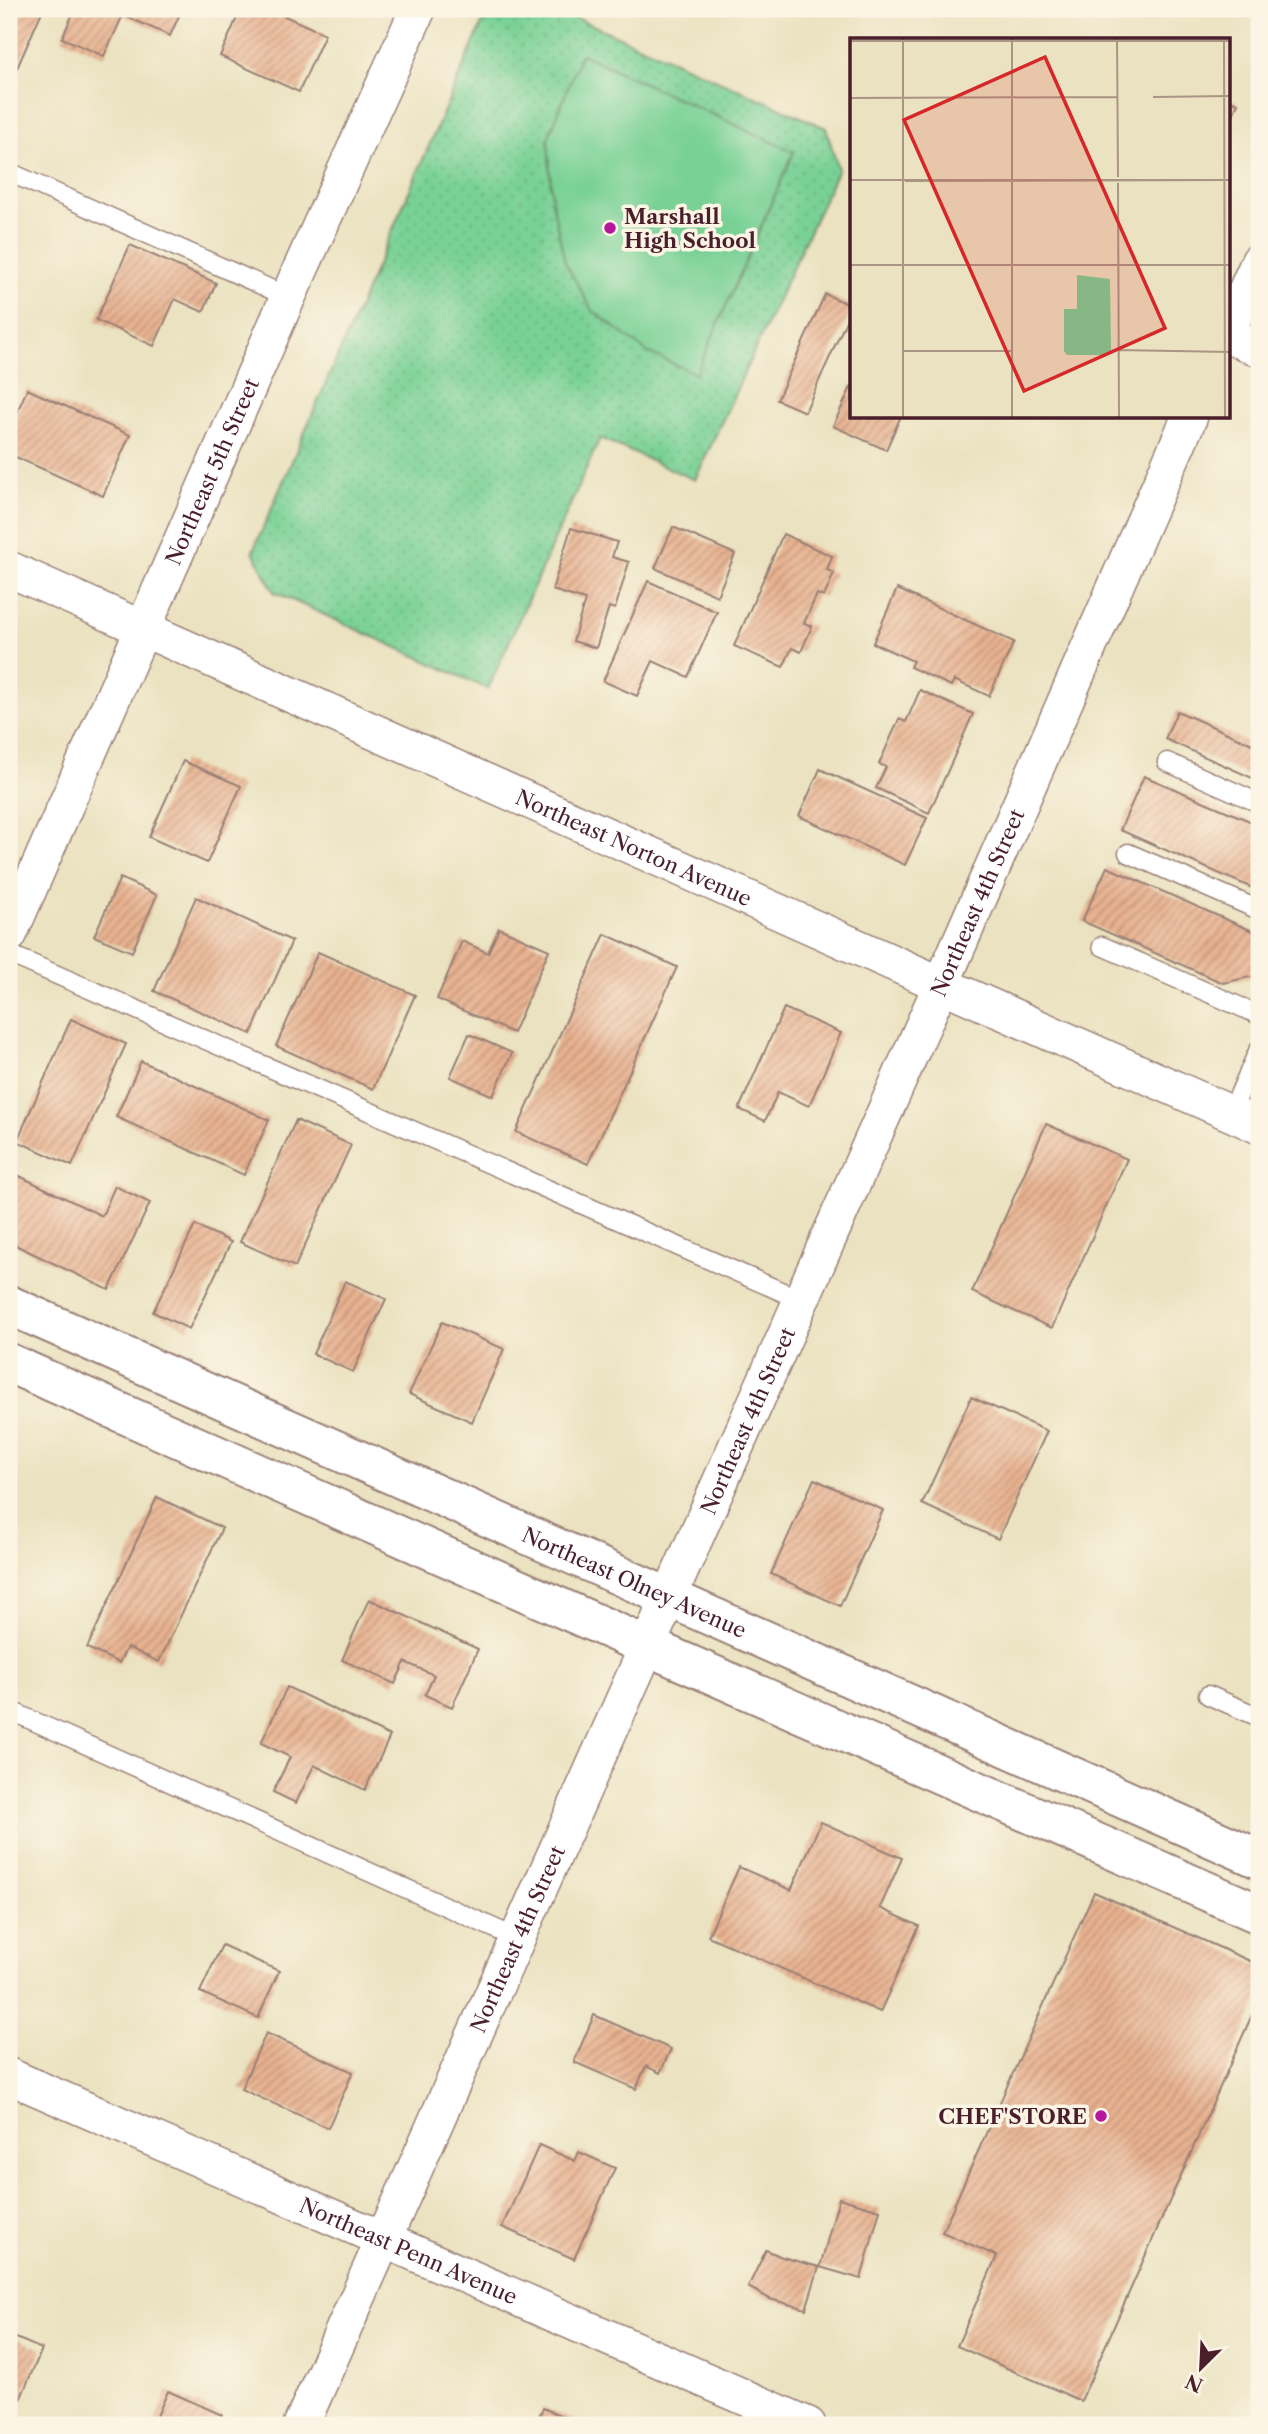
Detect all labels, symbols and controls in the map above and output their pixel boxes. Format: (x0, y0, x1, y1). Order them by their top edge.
inset map (850, 38, 1230, 418)
place label: Marshall High School (624, 204, 756, 253)
marker: Marshall High School (602, 220, 618, 236)
street label: Northeast 5th Street (160, 374, 264, 569)
street label: Northeast Norton Avenue (512, 784, 756, 911)
street label: Northeast 4th Street (925, 804, 1029, 1000)
street label: Northeast 4th Street (695, 1323, 800, 1518)
street label: Northeast Olney Avenue (518, 1522, 750, 1643)
street label: Northeast 4th Street (465, 1841, 570, 2036)
place label: CHEF'STORE (938, 2104, 1087, 2129)
marker: CHEF'STORE (1093, 2108, 1109, 2124)
street label: Northeast Penn Avenue (296, 2192, 521, 2309)
north arrow (1166, 2332, 1236, 2402)
text: N (1182, 2369, 1207, 2397)

